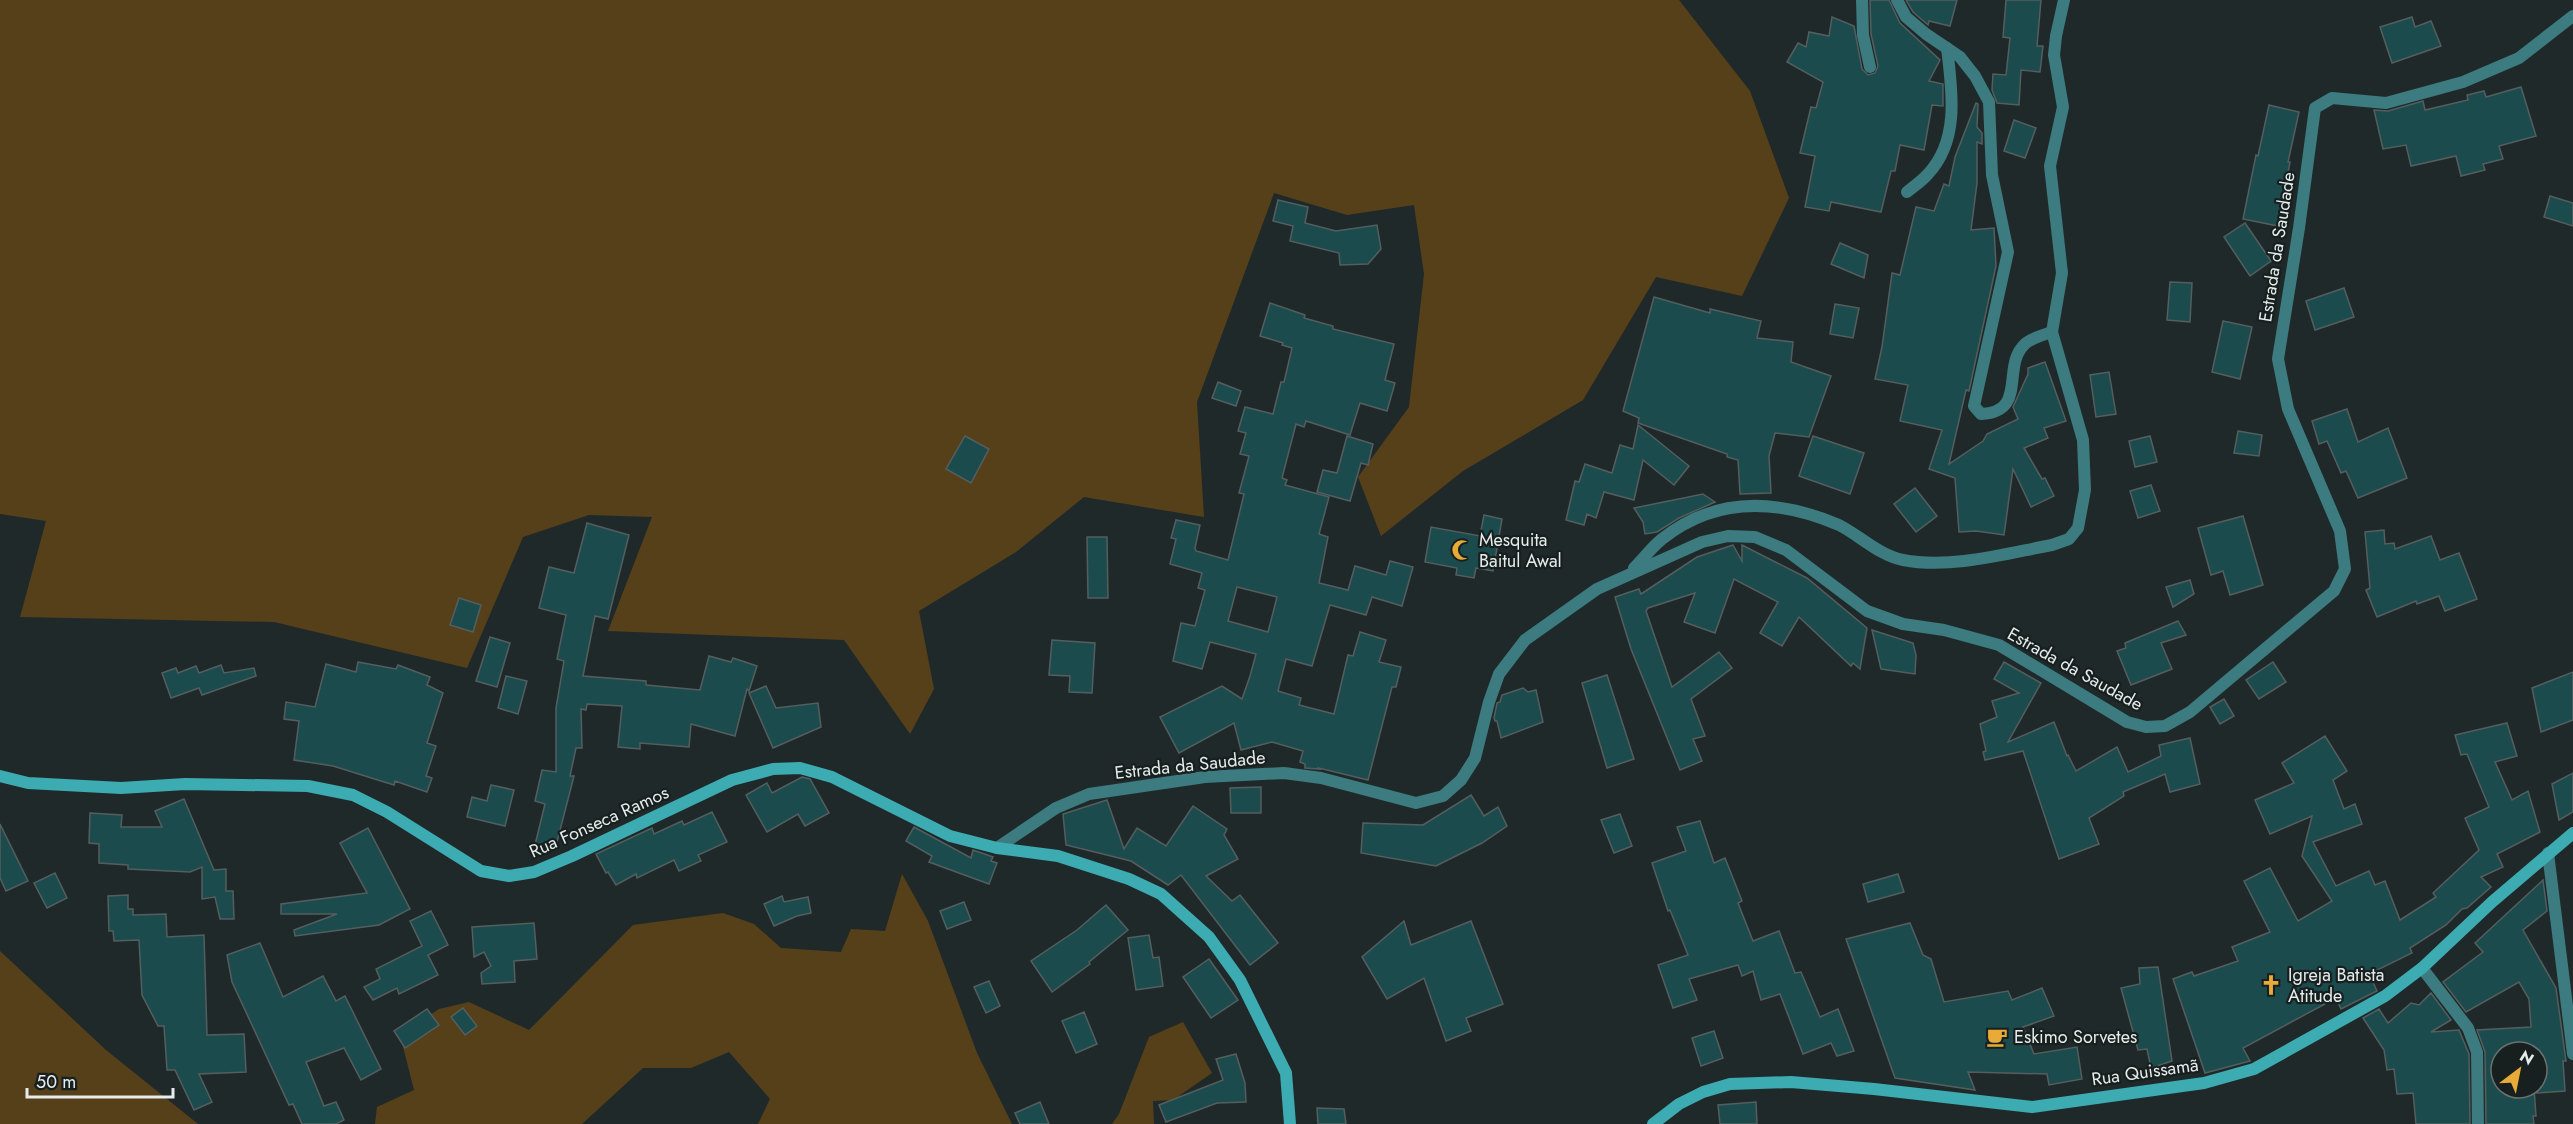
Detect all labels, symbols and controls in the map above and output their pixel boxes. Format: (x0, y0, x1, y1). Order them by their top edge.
street label: Estrada da Saudade (2252, 170, 2302, 324)
place label: Mesquita Baitul Awal (1479, 527, 1562, 574)
mosque icon: Mesquita Baitul Awal (1450, 538, 1474, 562)
street label: Estrada da Saudade (2002, 621, 2148, 717)
street label: Estrada da Saudade (1113, 744, 1267, 786)
street label: Rua Fonseca Ramos (525, 780, 673, 864)
place label: Igreja Batista Atitude (2288, 962, 2384, 1009)
church icon: Igreja Batista Atitude (2259, 973, 2283, 997)
place label: Eskimo Sorvetes (2014, 1024, 2137, 1050)
cafe icon: Eskimo Sorvetes (1985, 1025, 2009, 1049)
north arrow (2489, 1040, 2549, 1100)
text: N (2515, 1045, 2538, 1071)
street label: Rua Quissamã (2090, 1052, 2200, 1092)
scale bar (27, 1061, 172, 1099)
text: 50 m (36, 1069, 76, 1095)

